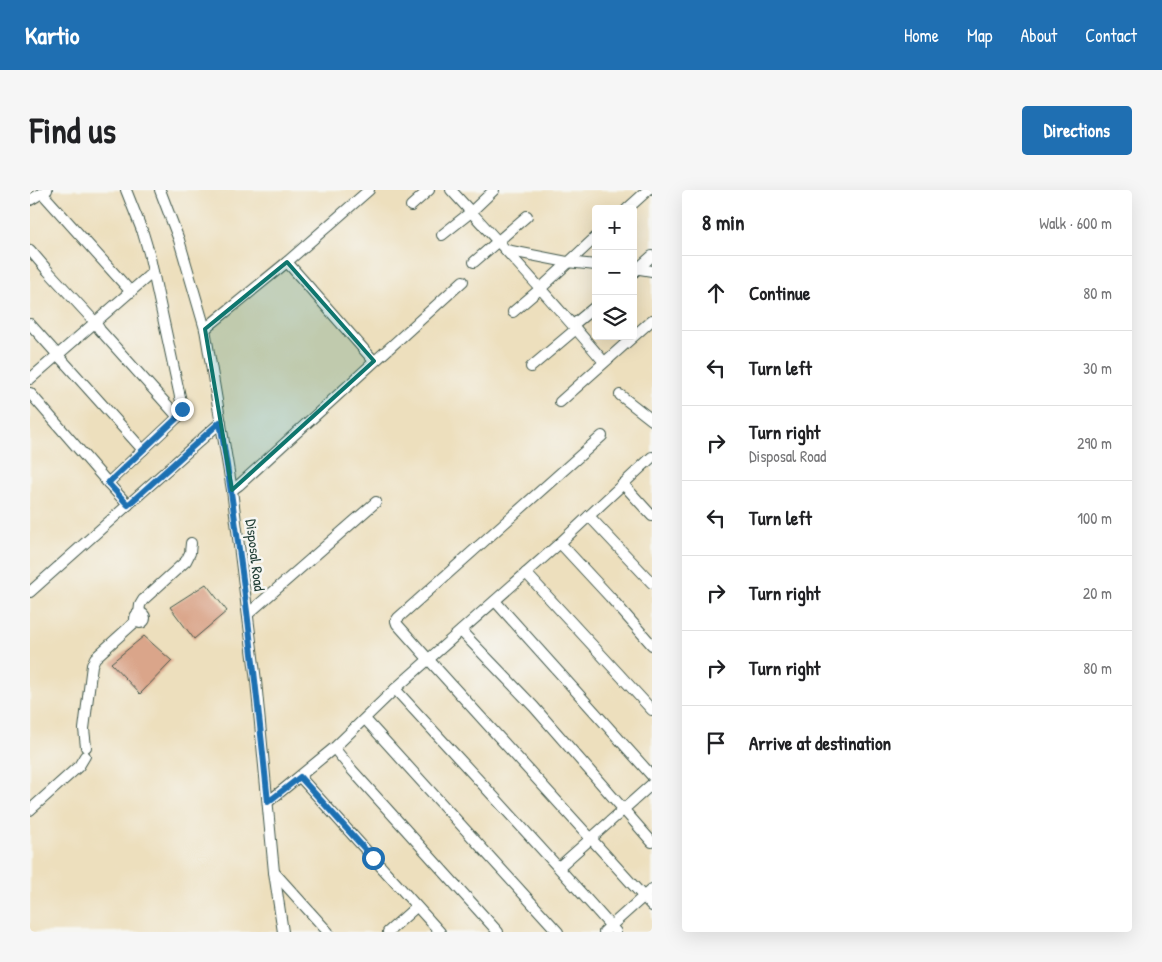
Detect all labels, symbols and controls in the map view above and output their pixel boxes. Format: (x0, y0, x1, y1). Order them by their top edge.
text: Kartio (25, 19, 80, 51)
text: Home (904, 23, 939, 48)
text: Map (967, 23, 992, 48)
text: About (1020, 23, 1057, 48)
text: Contact (1085, 23, 1137, 48)
button: Directions (1022, 106, 1132, 155)
text: Find us (30, 107, 116, 154)
map controls (592, 205, 637, 340)
button: + (592, 205, 637, 250)
text: 8 min (702, 208, 744, 237)
text: Walk · 600 m (1039, 212, 1112, 234)
button: − (592, 250, 637, 295)
icon: ahead (702, 279, 730, 307)
text: Continue (749, 280, 810, 306)
text: 80 m (1083, 282, 1112, 304)
button: layers (592, 295, 637, 340)
icon: left (702, 354, 730, 382)
text: Turn left (749, 355, 812, 381)
text: 30 m (1083, 357, 1112, 379)
route end (171, 398, 194, 421)
text: Turn right (749, 419, 820, 445)
icon: right (702, 429, 730, 457)
text: 290 m (1077, 432, 1112, 454)
text: Disposal Road (749, 445, 826, 467)
icon: left (702, 504, 730, 532)
text: Turn left (749, 505, 812, 531)
text: 100 m (1077, 507, 1112, 529)
street label: Disposal Road (241, 518, 270, 592)
icon: right (702, 579, 730, 607)
text: Turn right (749, 580, 820, 606)
text: 20 m (1083, 582, 1112, 604)
icon: right (702, 654, 730, 682)
text: Turn right (749, 655, 820, 681)
text: 80 m (1083, 657, 1112, 679)
icon: arrive (702, 729, 730, 757)
text: Arrive at destination (749, 730, 891, 756)
route start (362, 847, 385, 870)

